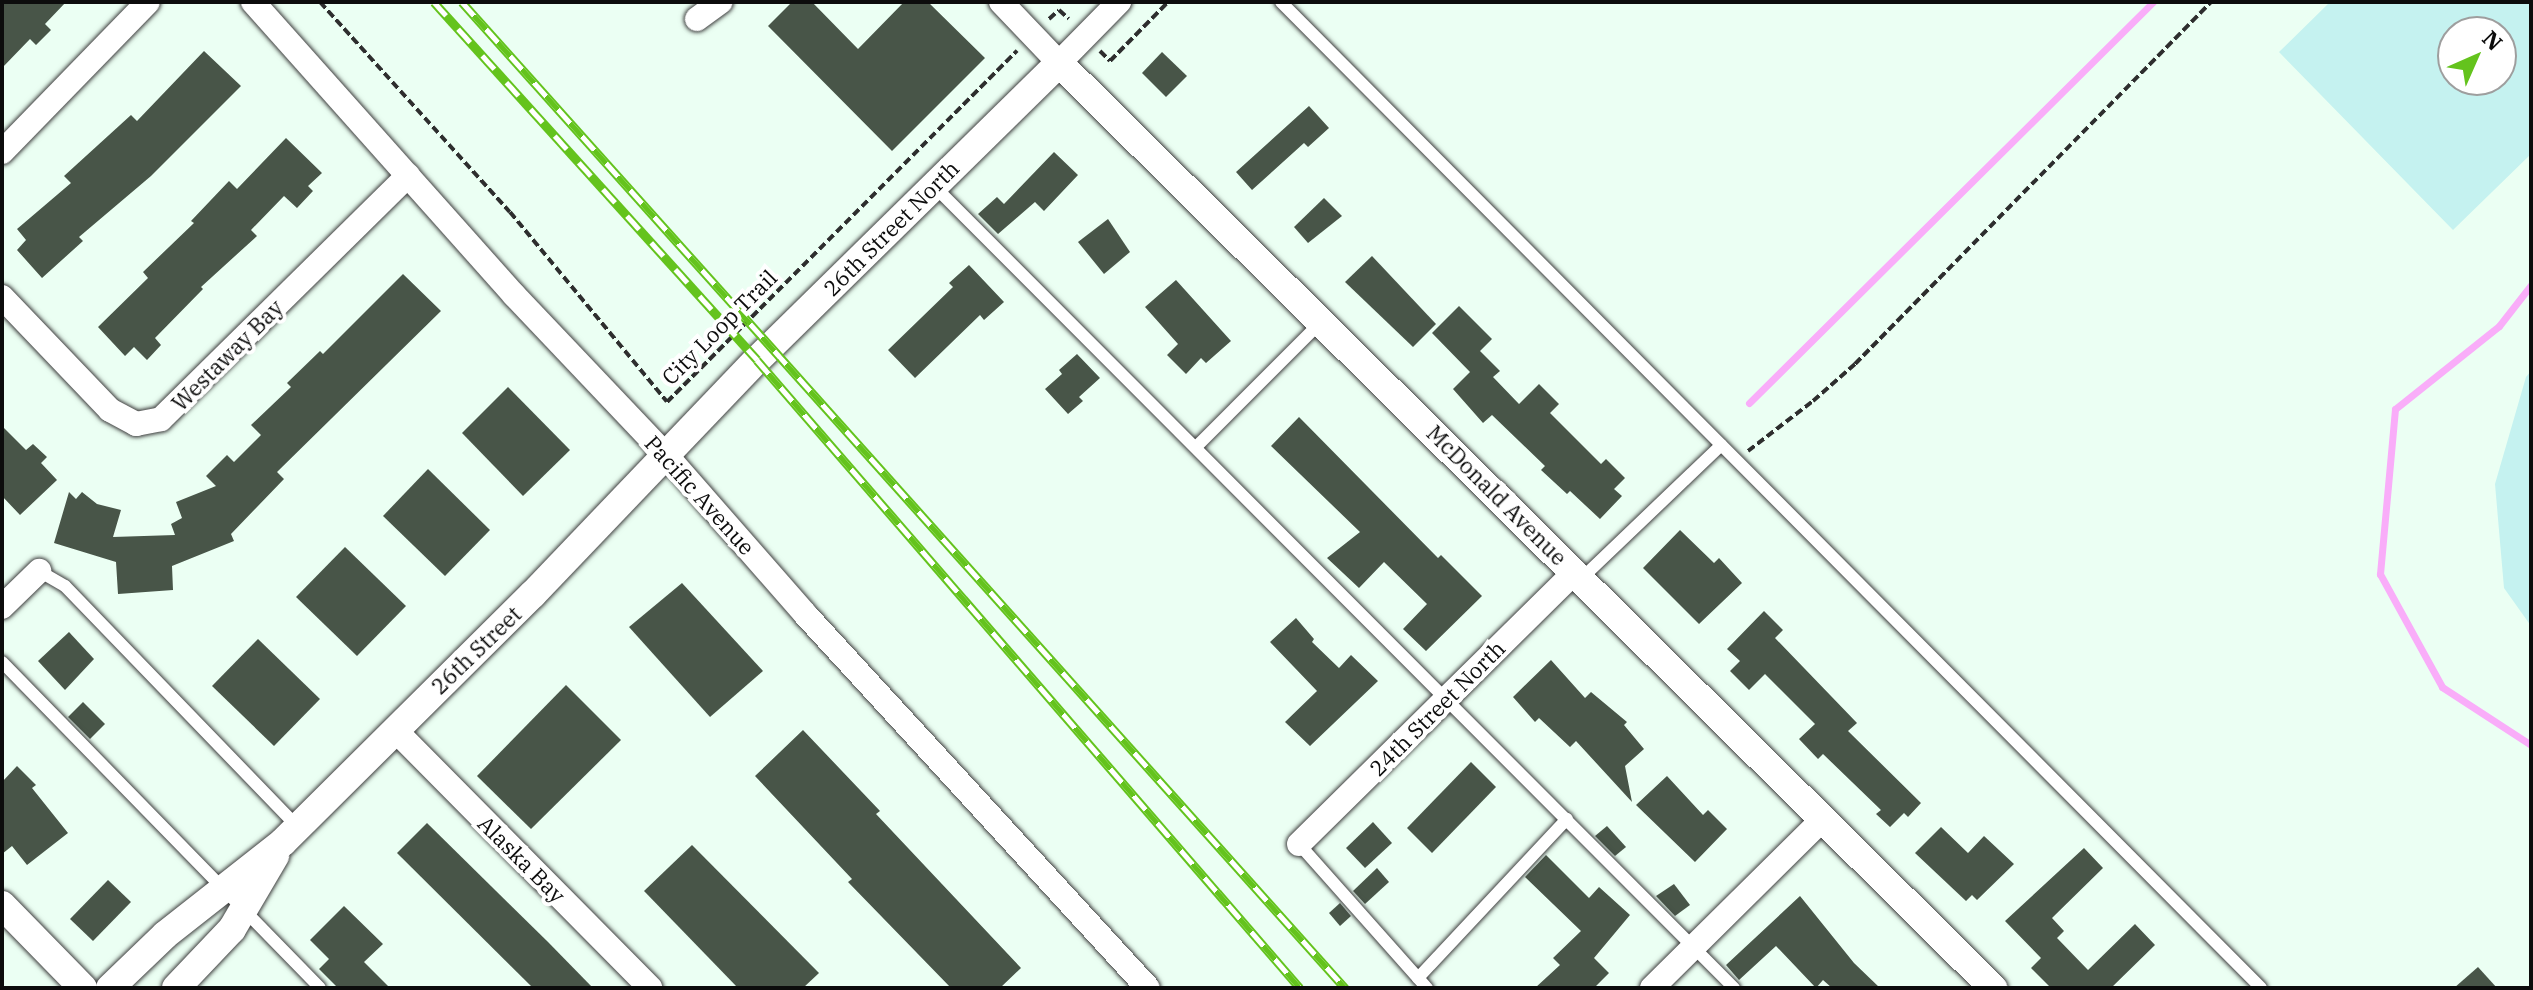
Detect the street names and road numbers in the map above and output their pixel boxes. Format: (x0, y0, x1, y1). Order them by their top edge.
street label: 26th Street North (818, 155, 964, 301)
street label: City Loop Trail (656, 264, 782, 390)
street label: Westaway Bay (166, 294, 288, 416)
street label: McDonald Avenue (1422, 420, 1572, 570)
street label: Pacific Avenue (640, 430, 760, 560)
street label: 26th Street (426, 601, 526, 699)
street label: 24th Street North (1364, 635, 1510, 781)
street label: Alaska Bay (473, 810, 571, 908)

